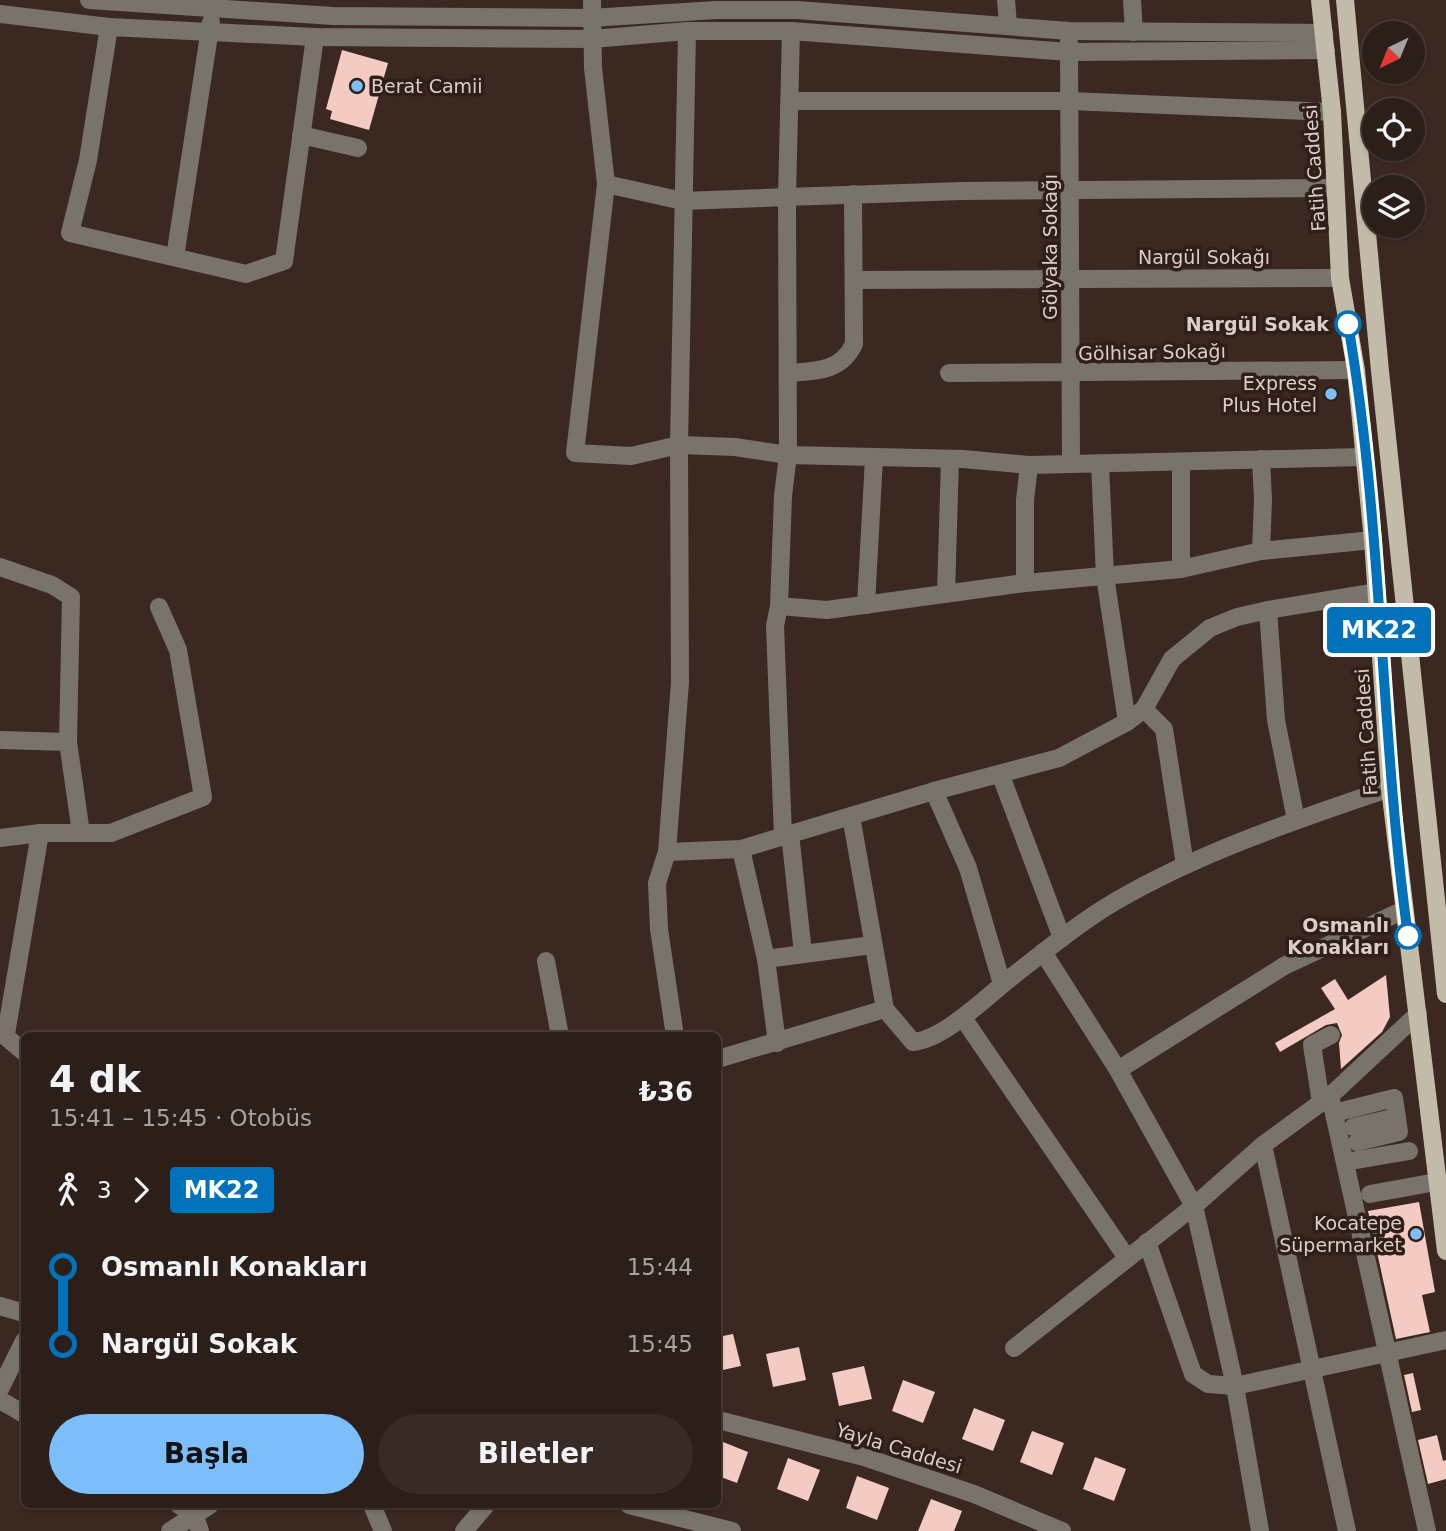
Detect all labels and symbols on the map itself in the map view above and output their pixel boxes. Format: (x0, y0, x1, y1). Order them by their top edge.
north arrow (1362, 21, 1424, 84)
place label: Berat Camii (371, 75, 483, 97)
marker: Berat Camii (349, 78, 365, 94)
street label: Fatih Caddesi (1299, 104, 1329, 232)
street label: Gölyaka Sokağı (1039, 174, 1061, 320)
street label: Nargül Sokağı (1138, 246, 1270, 268)
marker: Nargül Sokak (1335, 311, 1361, 337)
place label: Nargül Sokak (1186, 313, 1329, 335)
street label: Gölhisar Sokağı (1078, 340, 1226, 364)
place label: Express Plus Hotel (1222, 372, 1317, 416)
marker: Express Plus Hotel (1323, 386, 1339, 402)
line badge: MK22 (1330, 607, 1428, 653)
street label: Fatih Caddesi (1351, 668, 1381, 796)
place label: Osmanlı Konakları (1287, 914, 1389, 958)
marker: Osmanlı Konakları (1395, 923, 1421, 949)
place label: Kocatepe Süpermarket (1279, 1212, 1402, 1256)
marker: Kocatepe Süpermarket (1408, 1226, 1424, 1242)
street label: Yayla Caddesi (832, 1418, 965, 1478)

